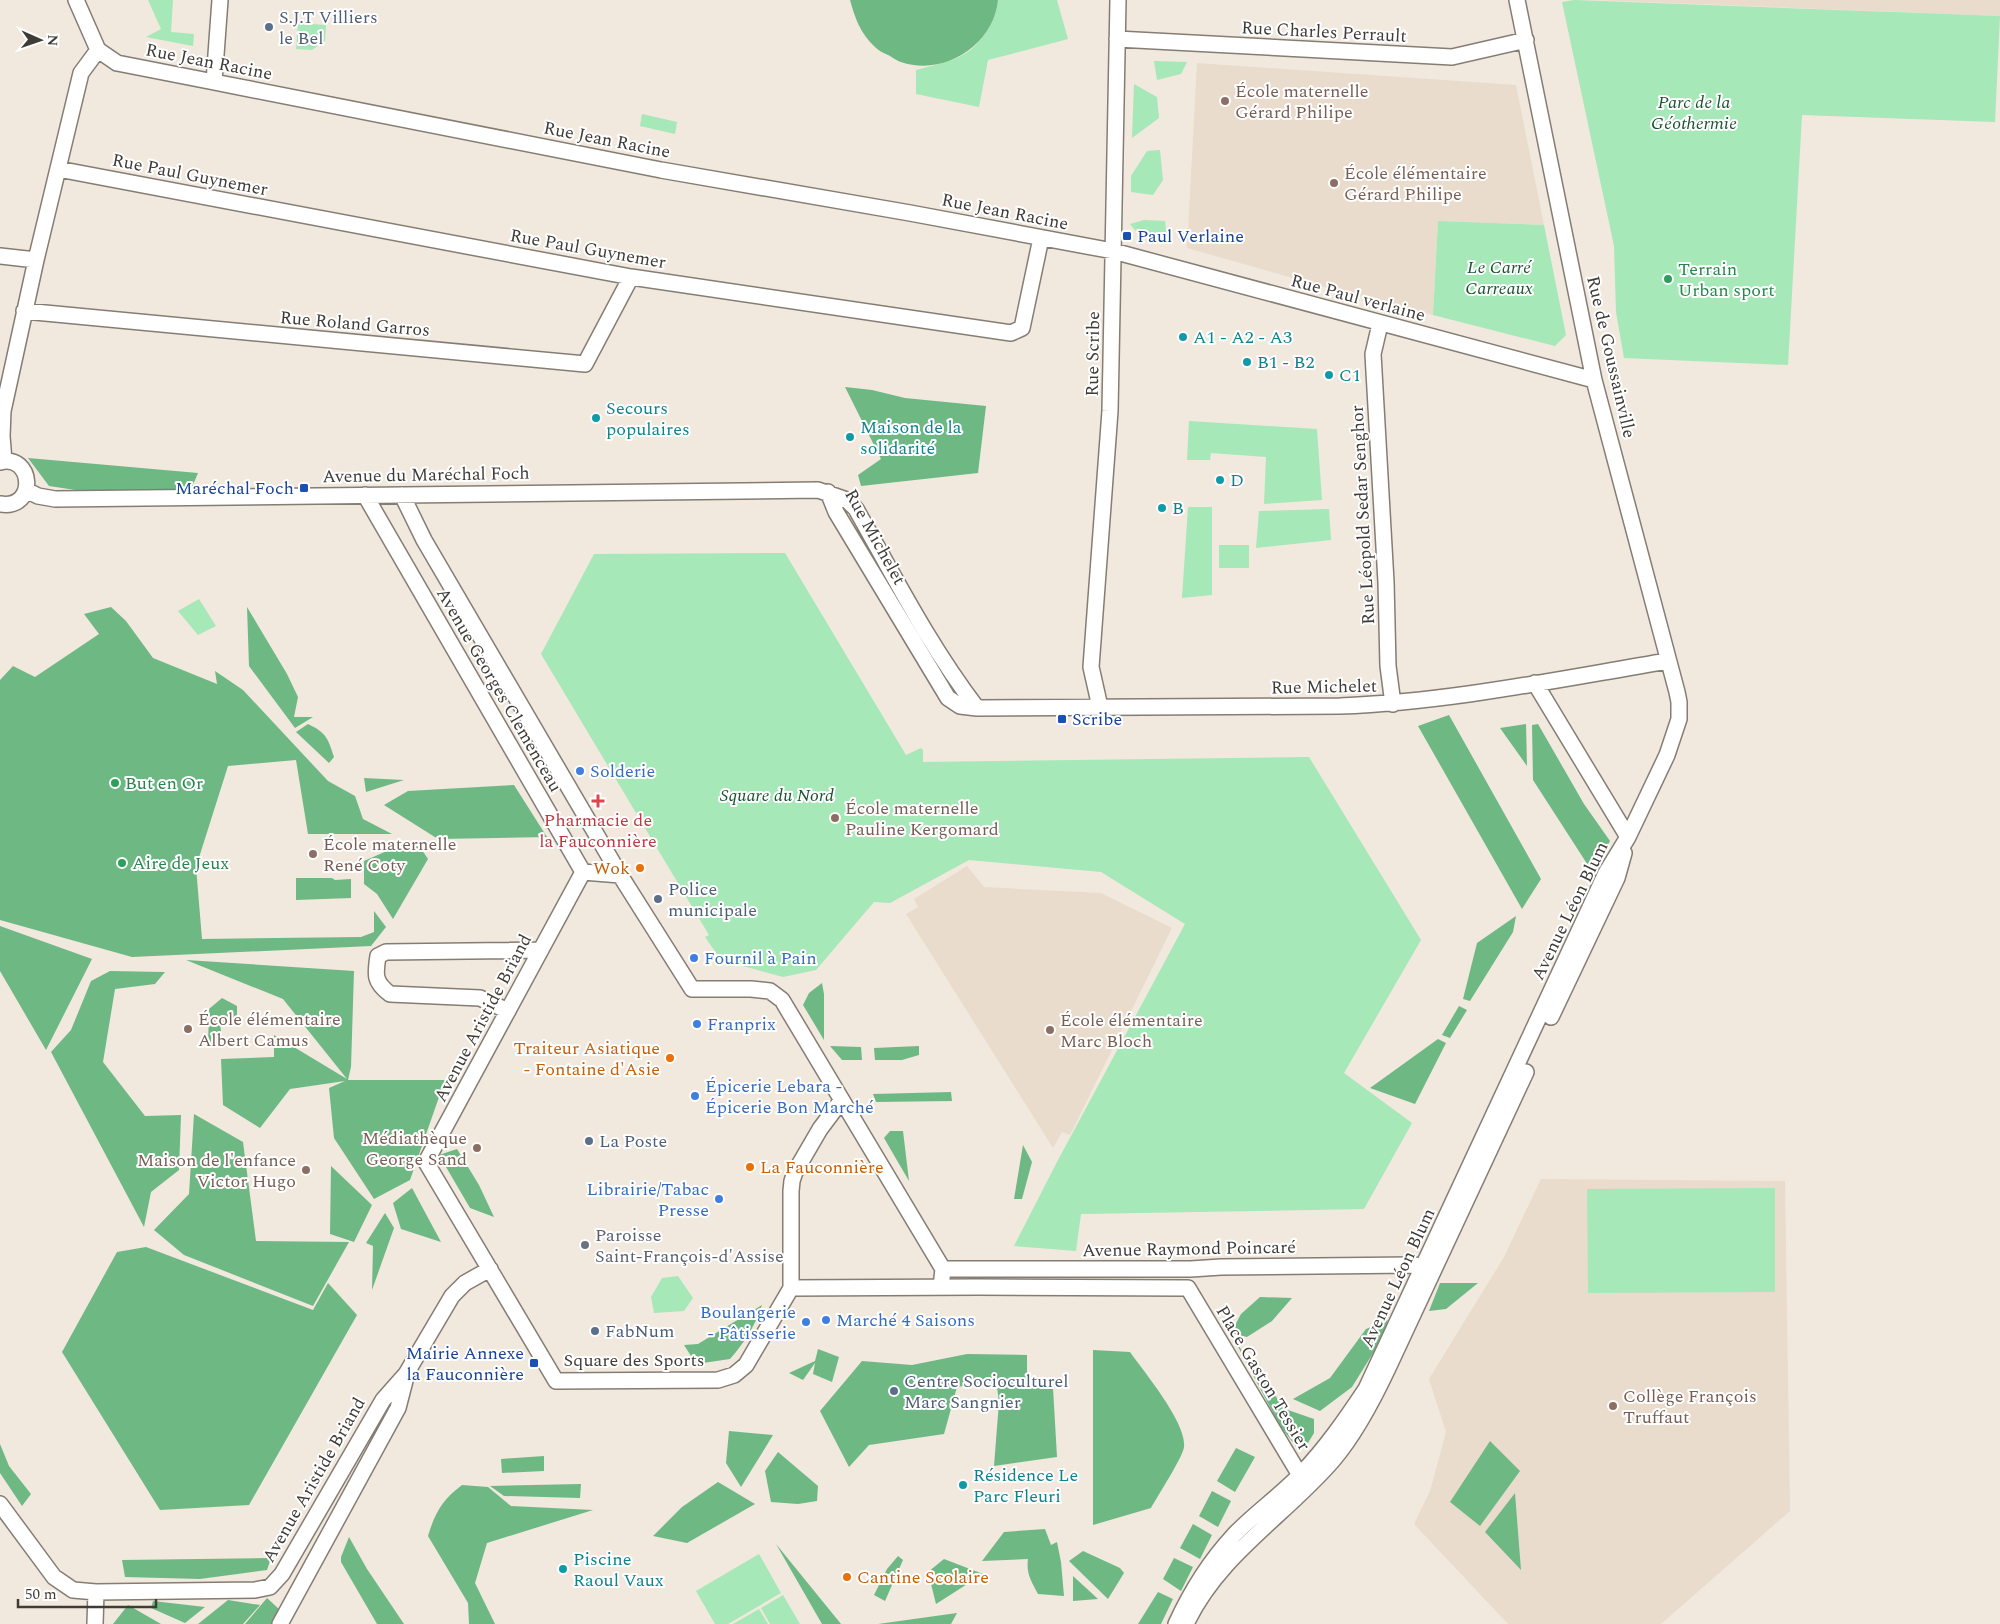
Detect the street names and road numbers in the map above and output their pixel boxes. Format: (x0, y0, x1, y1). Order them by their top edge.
street label: Rue Charles Perrault (1241, 14, 1407, 50)
street label: Rue Jean Racine (143, 36, 275, 88)
street label: Rue Jean Racine (541, 114, 673, 166)
street label: Rue Paul Guynemer (110, 147, 270, 203)
street label: Rue Jean Racine (939, 186, 1071, 238)
street label: Rue Paul Guynemer (508, 222, 668, 276)
street label: Rue Paul verlaine (1288, 267, 1428, 329)
street label: Rue de Goussainville (1579, 273, 1643, 441)
street label: Rue Roland Garros (279, 304, 431, 344)
street label: Rue Scribe (1079, 311, 1107, 397)
street label: Rue Léopold Sedar Senghor (1344, 404, 1382, 626)
street label: Avenue du Maréchal Foch (322, 460, 530, 490)
street label: Rue Michelet (837, 484, 913, 590)
street label: Avenue Georges Clemenceau (429, 583, 569, 797)
street label: Rue Michelet (1271, 673, 1377, 701)
street label: Avenue Léon Blum (1525, 837, 1615, 985)
street label: Avenue Aristide Briand (427, 929, 539, 1107)
street label: Avenue Léon Blum (1354, 1204, 1442, 1352)
street label: Avenue Raymond Poincaré (1082, 1234, 1296, 1264)
street label: Place Gaston Tessier (1209, 1300, 1317, 1456)
street label: Square des Sports (563, 1347, 705, 1374)
street label: Avenue Aristide Briand (256, 1392, 372, 1568)

